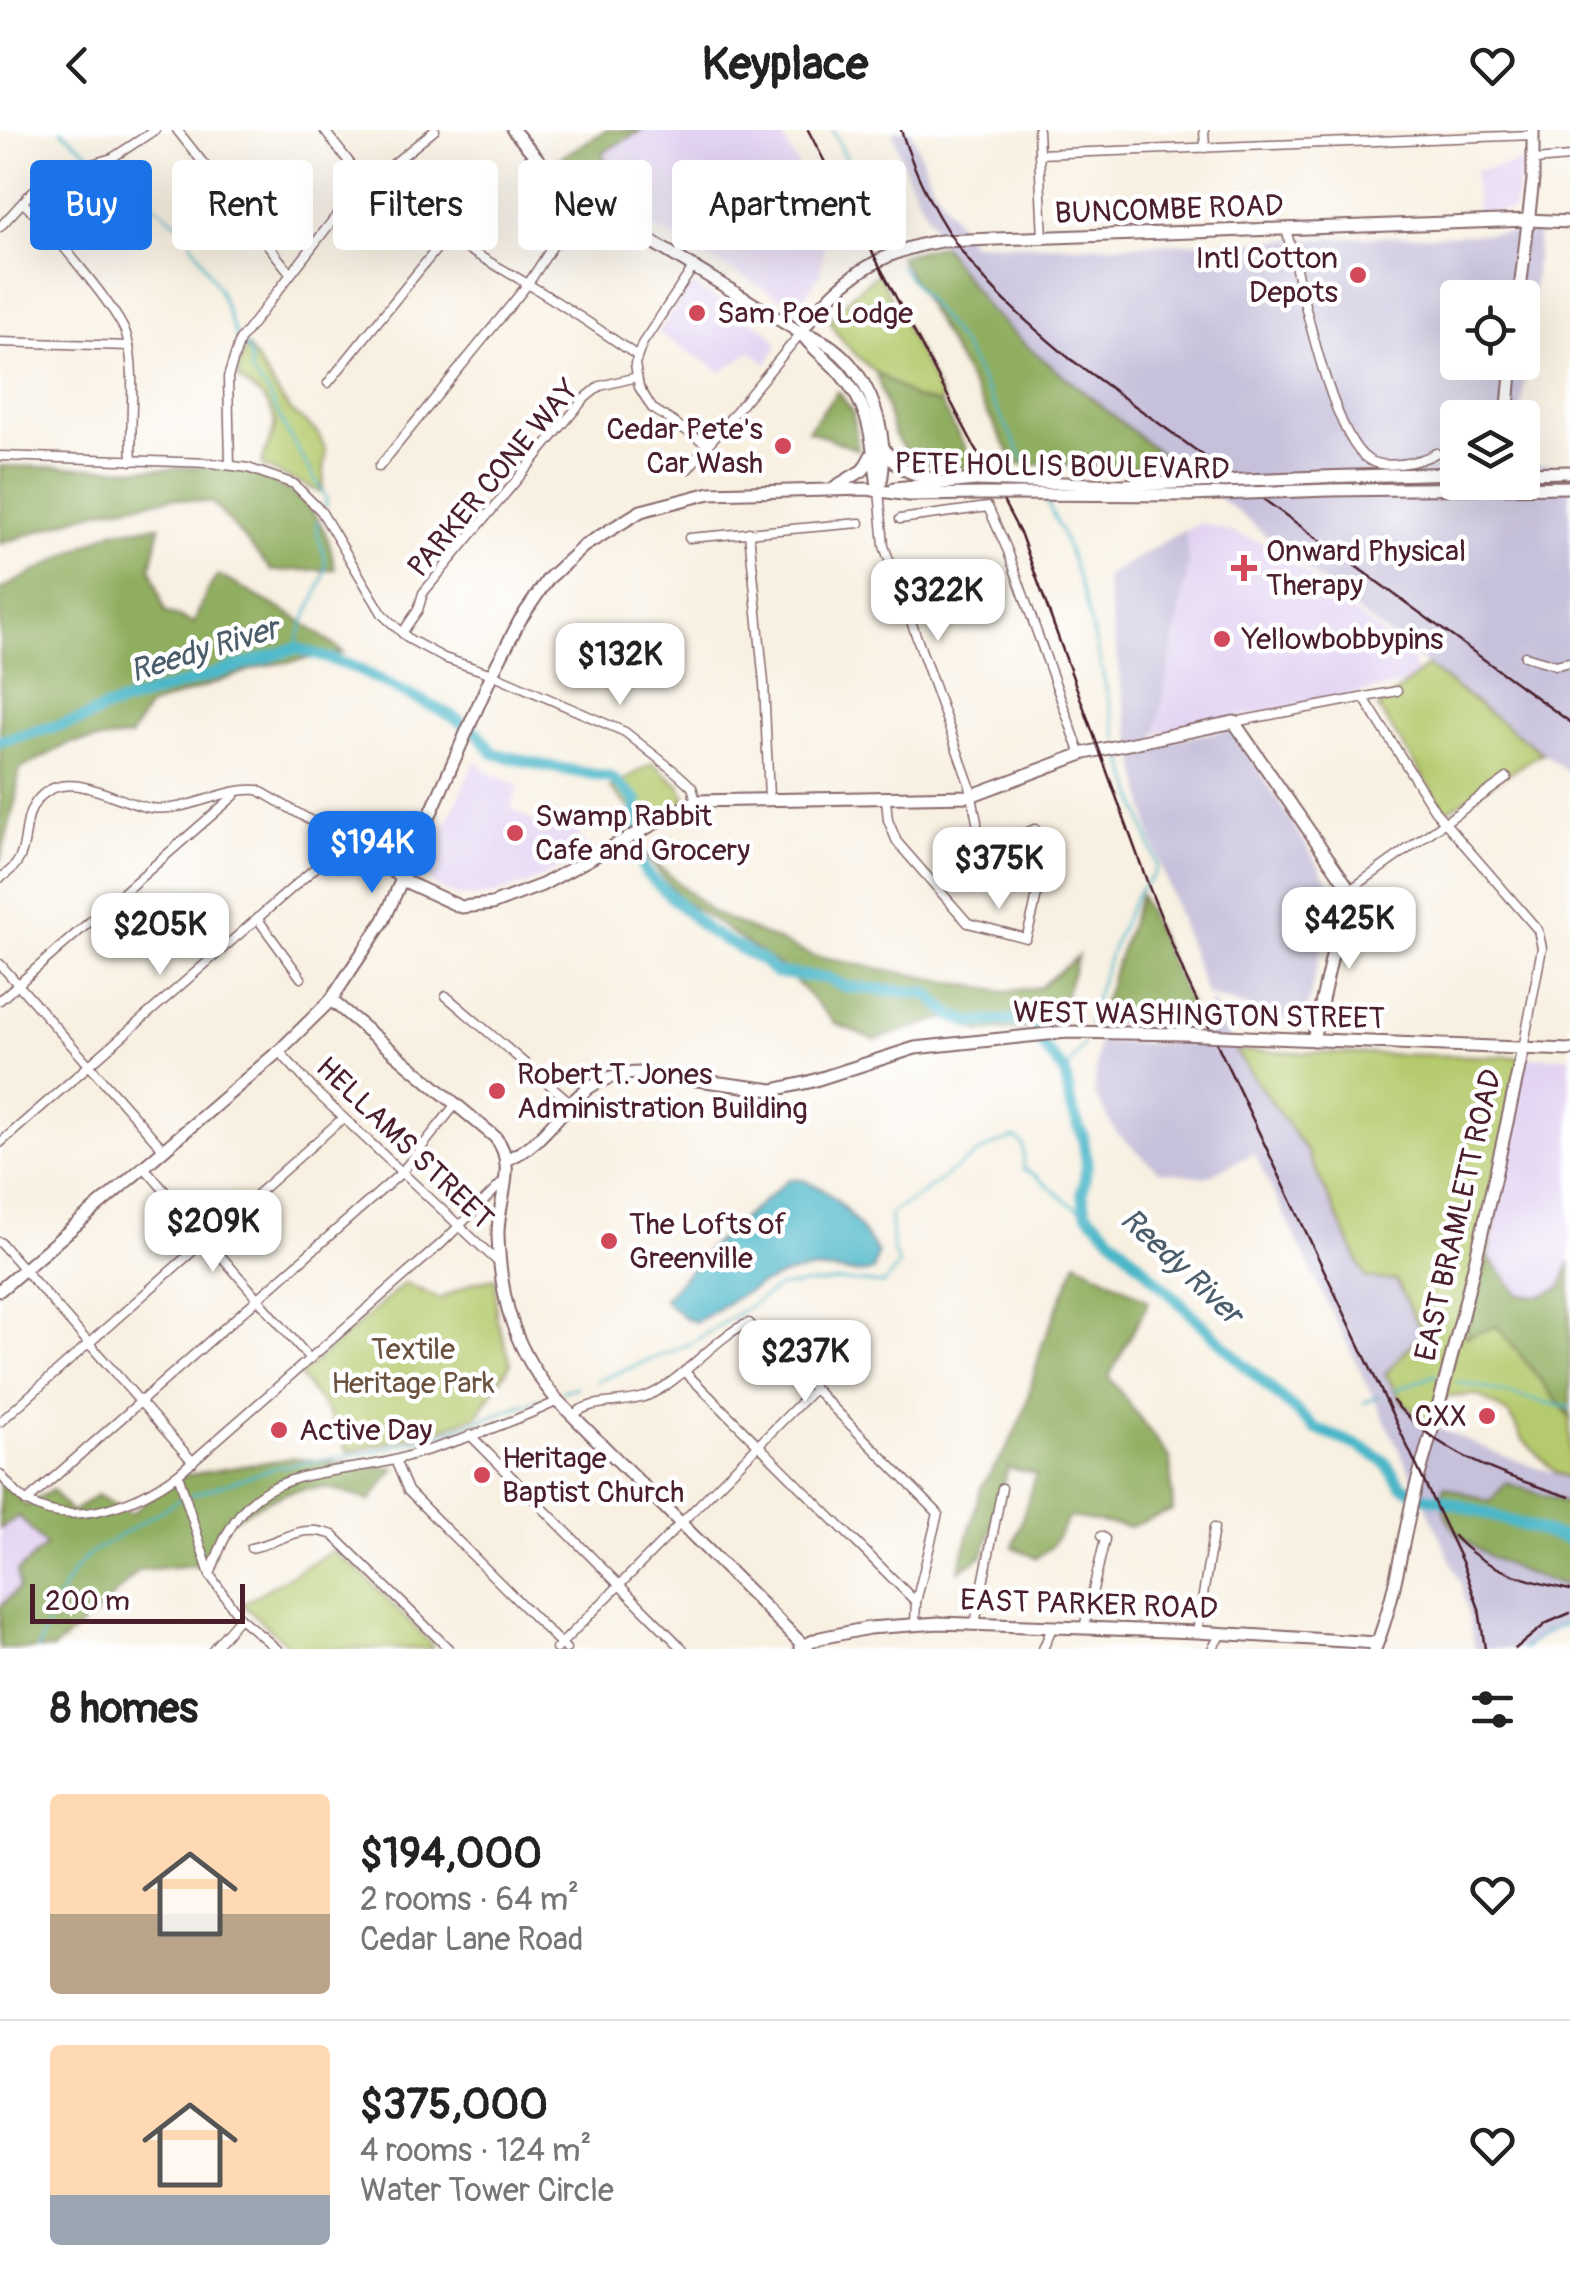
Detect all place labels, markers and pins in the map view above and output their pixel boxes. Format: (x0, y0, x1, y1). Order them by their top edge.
place label: Intl Cotton Depots (1196, 240, 1338, 311)
marker: Intl Cotton Depots (1347, 264, 1369, 286)
place label: Sam Poe Lodge (717, 295, 913, 332)
marker: Sam Poe Lodge (686, 302, 708, 324)
place label: Cedar Pete's Car Wash (606, 411, 763, 482)
marker: Cedar Pete's Car Wash (772, 435, 794, 457)
place label: Onward Physical Therapy (1266, 533, 1466, 604)
marker: Onward Physical Therapy (1231, 555, 1257, 581)
pin: $322K (868, 559, 1008, 644)
place label: Yellowbobbypins (1241, 621, 1443, 658)
pin: $132K (550, 623, 690, 708)
marker: Yellowbobbypins (1211, 628, 1233, 650)
place label: Swamp Rabbit Cafe and Grocery (535, 798, 750, 869)
pin: $194K (302, 811, 442, 896)
marker: Swamp Rabbit Cafe and Grocery (504, 822, 526, 844)
pin: $375K (929, 827, 1069, 912)
pin: $425K (1279, 887, 1419, 972)
pin: $205K (90, 893, 230, 978)
place label: Robert T. Jones Administration Building (517, 1056, 808, 1127)
marker: Robert T. Jones Administration Building (486, 1080, 508, 1102)
pin: $209K (143, 1190, 283, 1275)
place label: The Lofts of Greenville (629, 1206, 787, 1277)
marker: The Lofts of Greenville (598, 1230, 620, 1252)
pin: $237K (735, 1320, 875, 1405)
place label: CXX (1414, 1398, 1467, 1435)
marker: CXX (1476, 1405, 1498, 1427)
place label: Active Day (299, 1412, 433, 1449)
marker: Active Day (268, 1419, 290, 1441)
place label: Heritage Baptist Church (502, 1440, 684, 1511)
marker: Heritage Baptist Church (471, 1464, 493, 1486)

